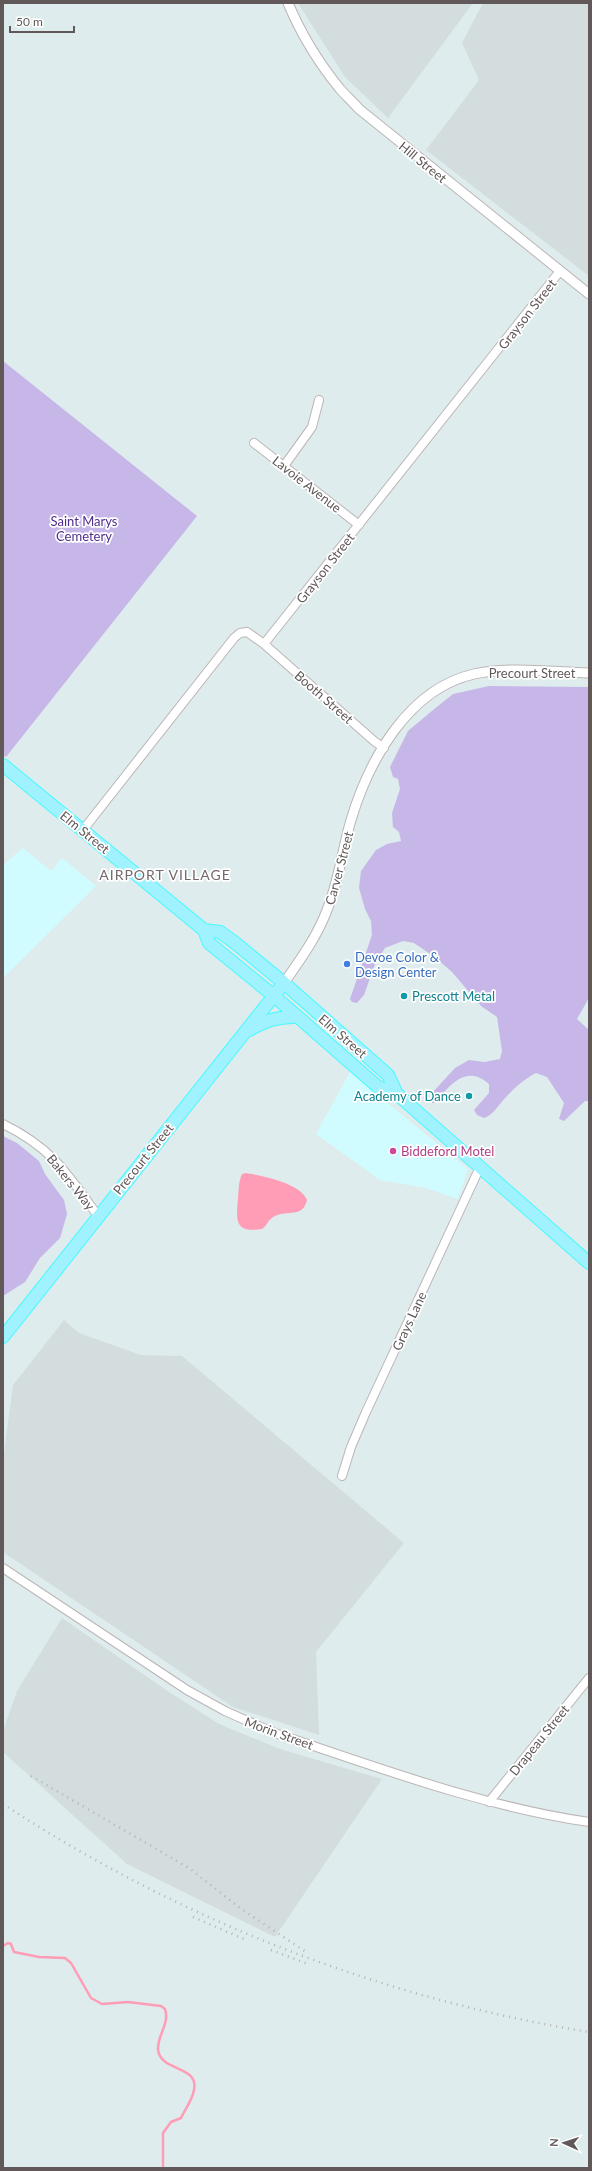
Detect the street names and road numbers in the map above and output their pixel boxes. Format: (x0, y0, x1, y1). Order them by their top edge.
street label: Hill Street (396, 138, 450, 186)
street label: Grayson Street (495, 275, 560, 352)
street label: Lavoie Avenue (269, 452, 345, 516)
street label: Grayson Street (293, 529, 358, 606)
street label: Precourt Street (489, 665, 576, 681)
street label: Booth Street (291, 667, 357, 727)
street label: Elm Street (57, 807, 113, 857)
street label: Carver Street (322, 829, 357, 906)
street label: Elm Street (316, 1011, 371, 1062)
street label: Precourt Street (110, 1120, 177, 1198)
street label: Bakers Way (44, 1151, 99, 1213)
street label: Grays Lane (388, 1289, 430, 1353)
street label: Drapeau Street (506, 1701, 573, 1779)
street label: Morin Street (242, 1713, 316, 1753)

